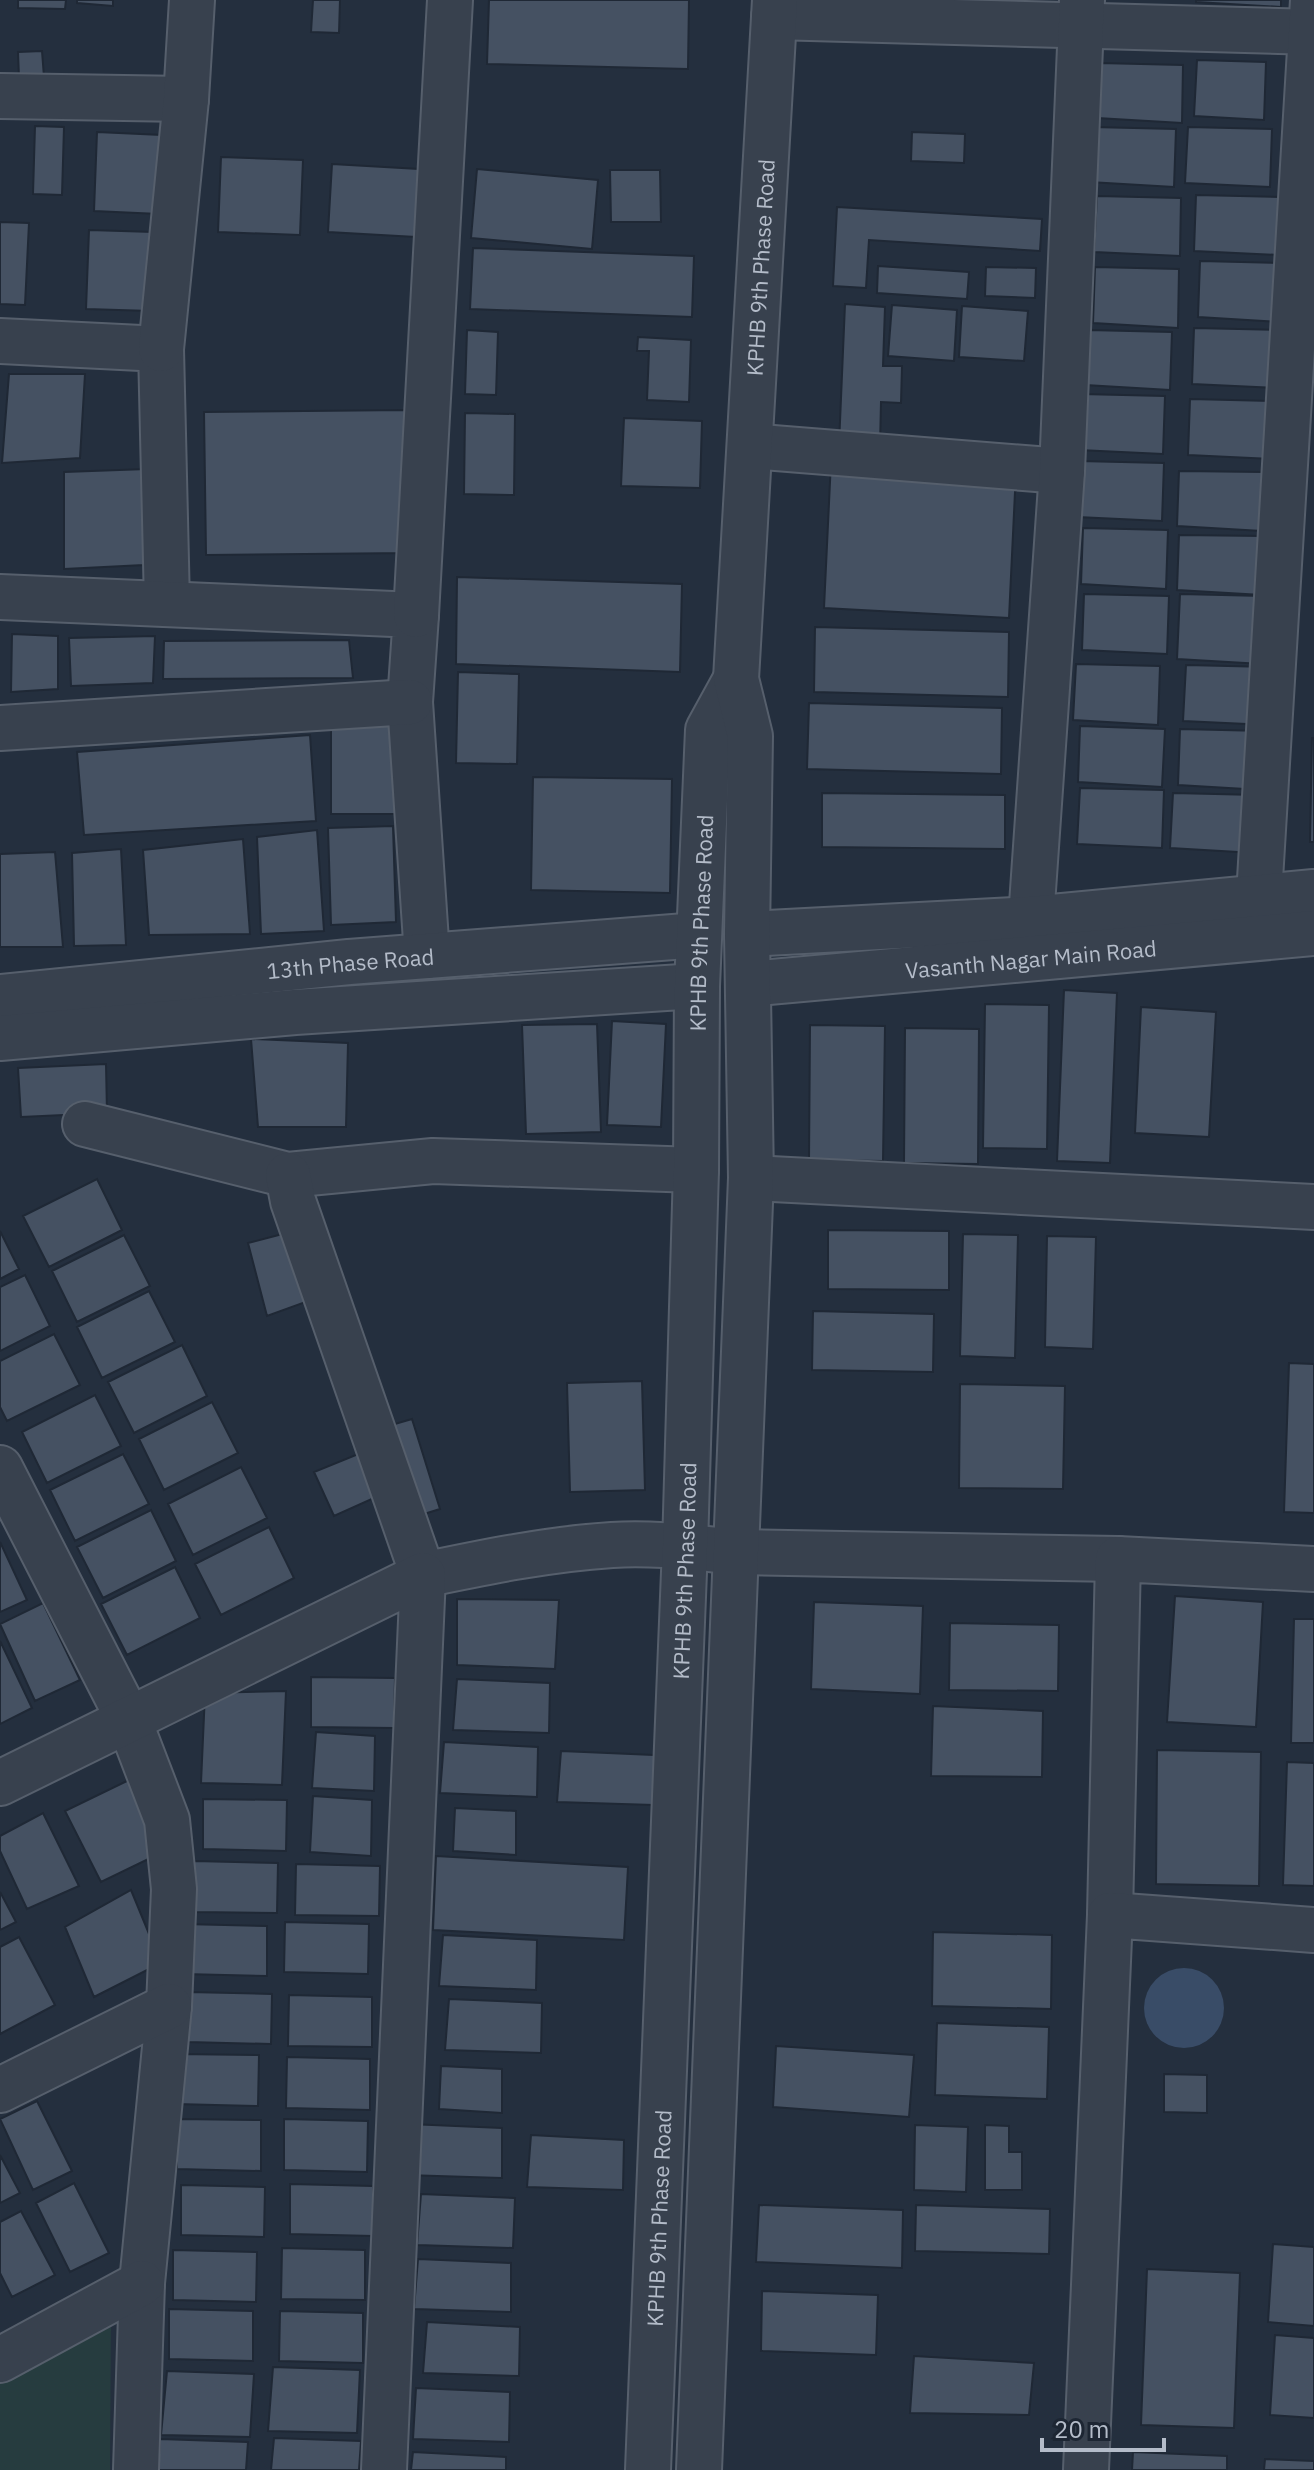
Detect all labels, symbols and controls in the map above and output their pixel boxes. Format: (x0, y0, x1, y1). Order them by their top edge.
street label: KPHB 9th Phase Road (739, 158, 780, 377)
street label: KPHB 9th Phase Road (682, 814, 719, 1032)
street label: Vasanth Nagar Main Road (904, 933, 1158, 984)
street label: 13th Phase Road (265, 941, 435, 985)
street label: KPHB 9th Phase Road (665, 1462, 702, 1680)
street label: KPHB 9th Phase Road (639, 2109, 677, 2327)
scale bar (1042, 2402, 1164, 2452)
text: 20 m (1054, 2413, 1109, 2445)

